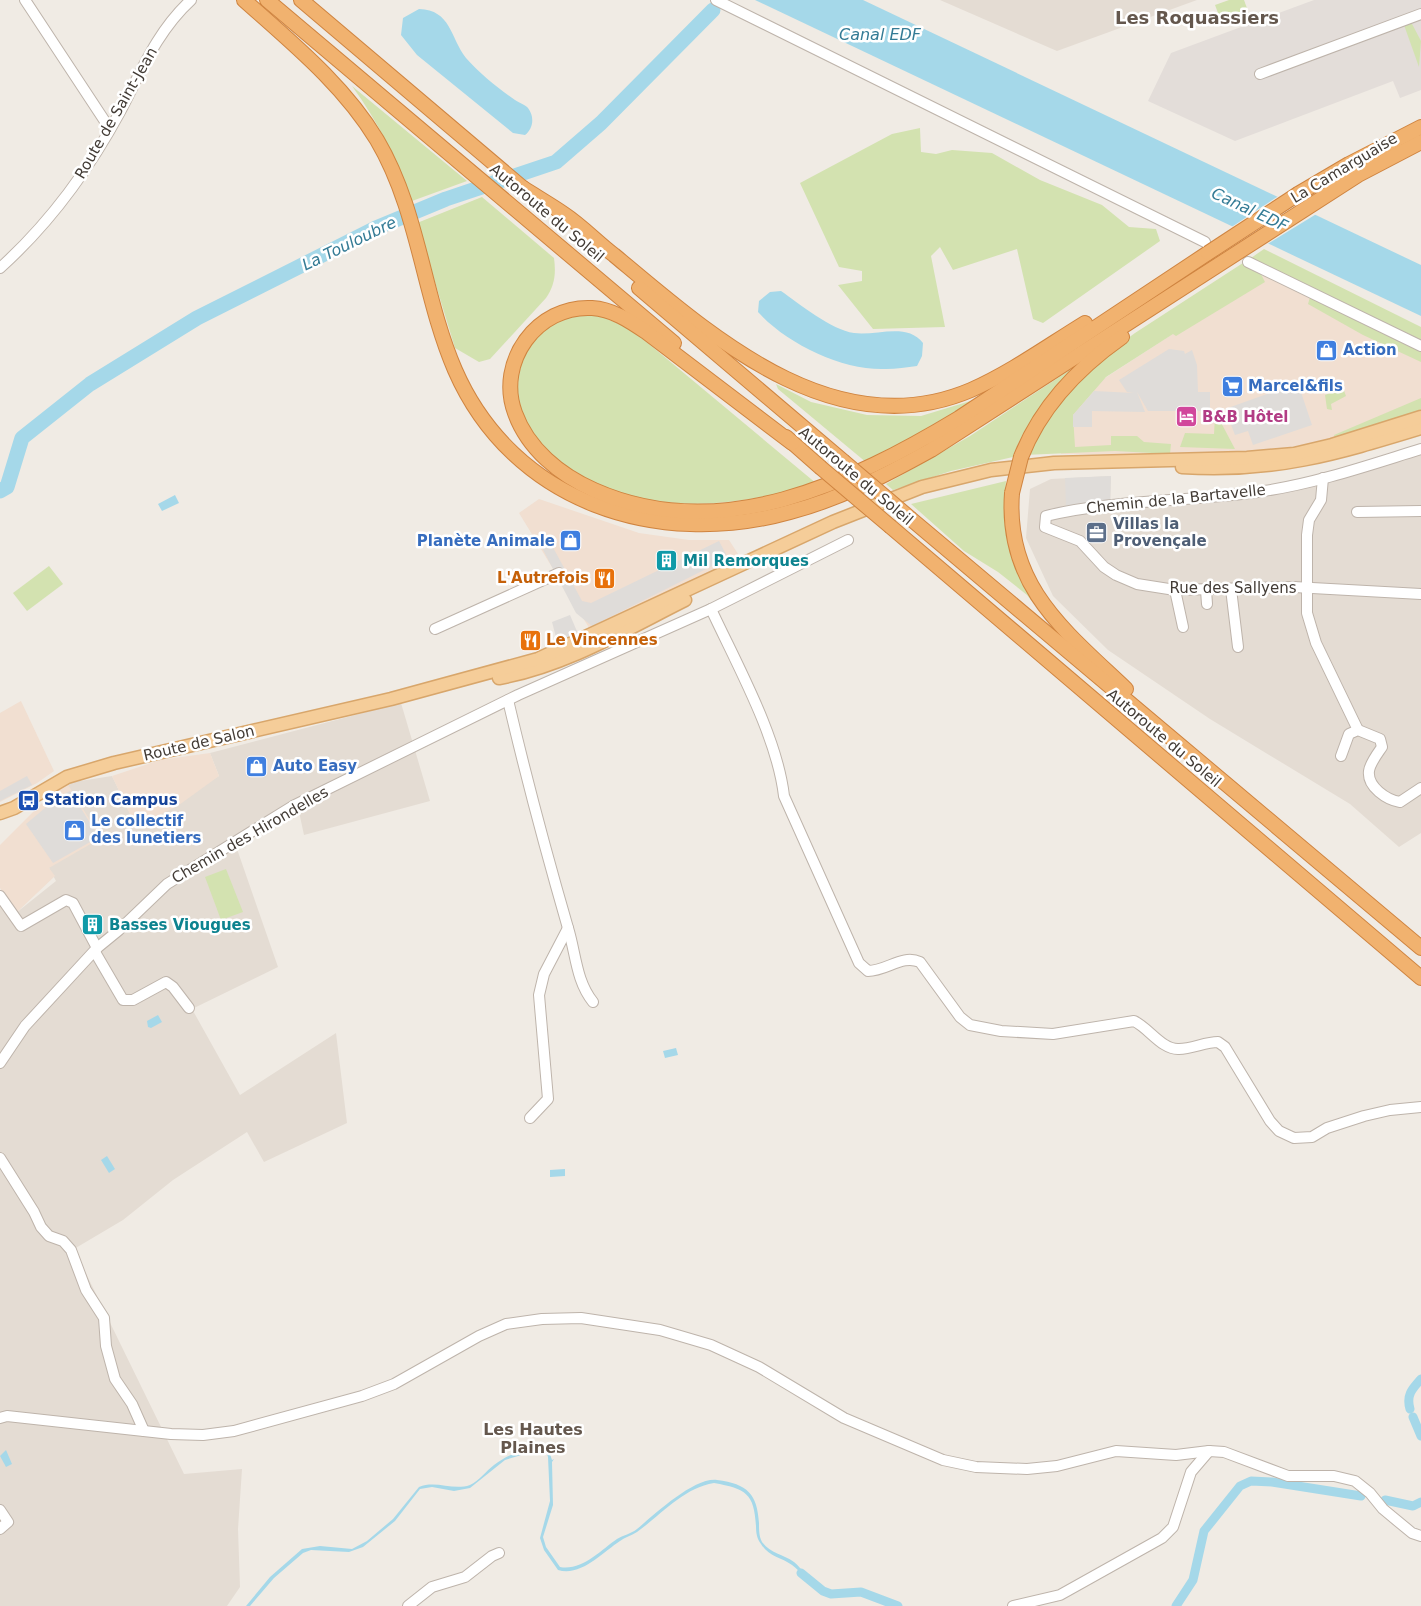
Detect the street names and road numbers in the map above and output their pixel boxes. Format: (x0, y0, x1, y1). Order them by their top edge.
street label: Route de Saint-Jean (71, 44, 161, 182)
street label: La Camarguaise (1287, 129, 1401, 207)
street label: Autoroute du Soleil (486, 160, 608, 266)
street label: Autoroute du Soleil (795, 423, 917, 529)
street label: Chemin de la Bartavelle (1085, 481, 1267, 517)
street label: Rue des Sallyens (1169, 579, 1297, 597)
street label: Autoroute du Soleil (1103, 685, 1225, 791)
street label: Route de Salon (142, 721, 256, 765)
street label: Chemin des Hirondelles (169, 783, 332, 887)

